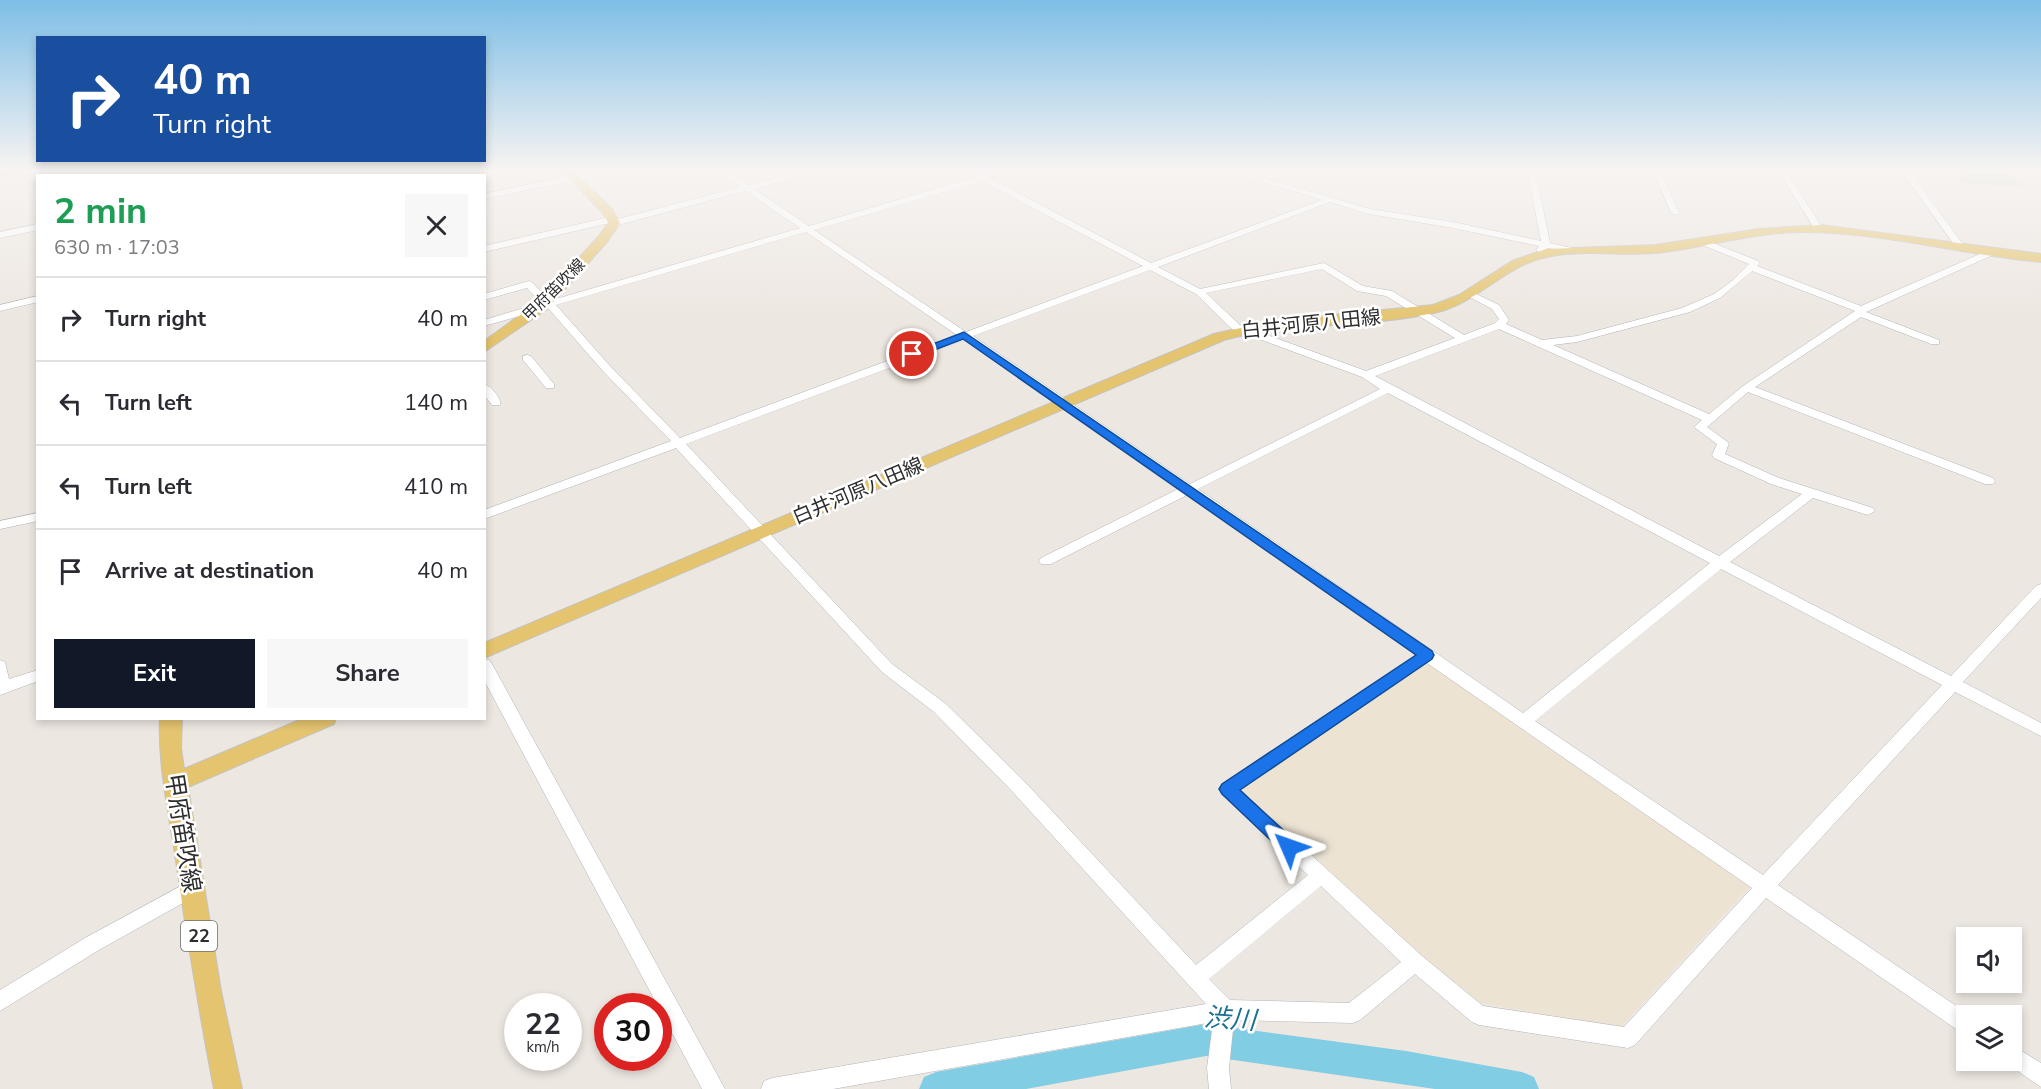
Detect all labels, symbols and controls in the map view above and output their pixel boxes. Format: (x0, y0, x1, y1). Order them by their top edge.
text: 40 m (153, 52, 252, 109)
icon: right (54, 60, 132, 138)
text: Turn right (153, 106, 271, 143)
text: 2 min (54, 187, 147, 236)
button: close (405, 194, 468, 257)
text: 630 m · 17:03 (54, 234, 180, 261)
street label: 甲府笛吹線 (518, 254, 590, 326)
icon: right (54, 303, 87, 336)
street label: 白井河原八田線 (1240, 303, 1382, 345)
text: Turn right (105, 304, 206, 334)
text: 40 m (417, 304, 468, 334)
pin (886, 328, 937, 379)
icon: arrive (895, 337, 928, 370)
icon: left (54, 387, 87, 420)
text: Turn left (105, 388, 192, 418)
text: 140 m (404, 388, 468, 418)
street label: 白井河原八田線 (788, 451, 928, 531)
icon: left (54, 471, 87, 504)
text: Turn left (105, 472, 192, 502)
text: 410 m (404, 472, 468, 502)
icon: arrive (54, 555, 87, 588)
text: Arrive at destination (105, 556, 314, 586)
text: 40 m (417, 556, 468, 586)
button: Exit (54, 639, 255, 708)
button: Share (267, 639, 468, 708)
street label: 甲府笛吹線 (158, 771, 208, 895)
position arrow (1257, 815, 1321, 879)
road number: 22 (181, 921, 217, 951)
map controls (1956, 927, 2022, 1071)
button: sound (1956, 927, 2022, 993)
speed limit sign: 30 (594, 993, 672, 1071)
water label: 渋川 (1203, 1000, 1260, 1038)
text: 22 (525, 1004, 561, 1045)
button: layers (1956, 1005, 2022, 1071)
text: km/h (526, 1037, 560, 1057)

